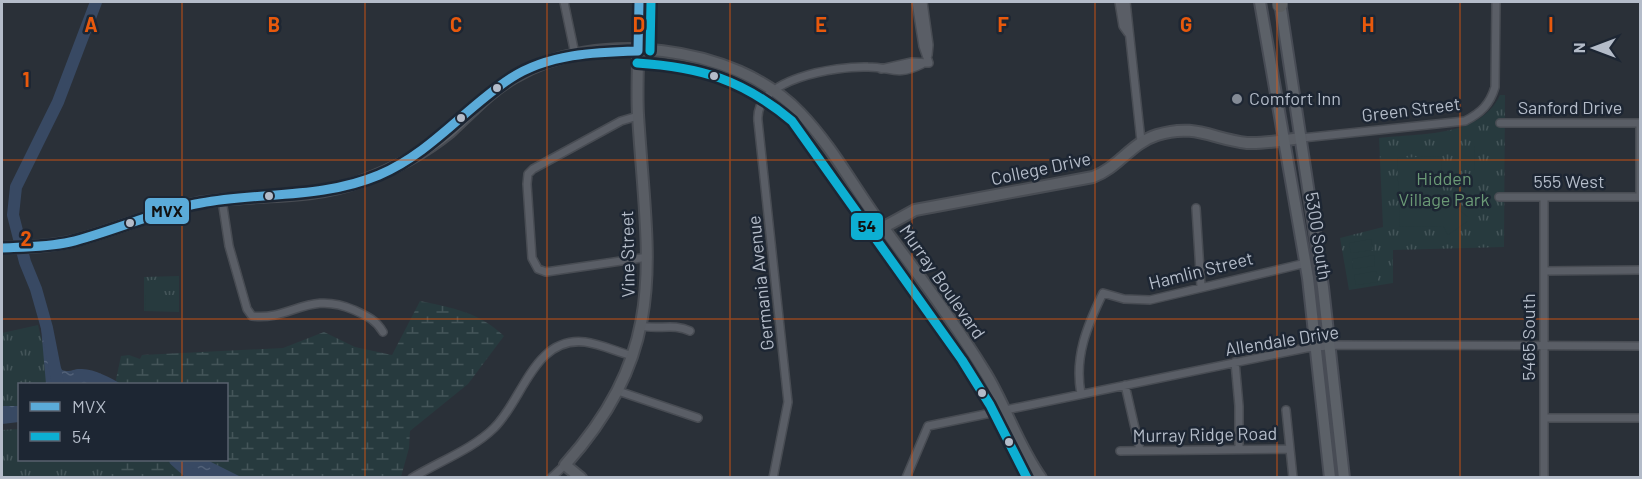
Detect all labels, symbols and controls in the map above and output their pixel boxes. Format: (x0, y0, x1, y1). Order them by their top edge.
text: A (84, 12, 98, 36)
text: B (268, 12, 280, 36)
text: C (450, 12, 462, 36)
text: D (633, 12, 645, 36)
text: E (815, 12, 827, 36)
text: F (997, 12, 1009, 36)
text: G (1180, 12, 1192, 36)
text: H (1362, 12, 1374, 36)
text: I (1548, 12, 1554, 36)
north arrow (1564, 18, 1624, 78)
text: N (1569, 43, 1588, 53)
text: 1 (22, 67, 30, 91)
unlabelled marker (708, 70, 720, 82)
unlabelled marker (491, 82, 503, 94)
place label: Comfort Inn (1249, 87, 1341, 109)
marker: Comfort Inn (1230, 92, 1244, 106)
street label: Green Street (1360, 92, 1461, 126)
street label: Sanford Drive (1518, 96, 1622, 118)
unlabelled marker (455, 112, 467, 124)
street label: College Drive (989, 147, 1093, 189)
park label: Hidden Village Park (1399, 167, 1489, 210)
street label: 555 West (1534, 170, 1604, 192)
unlabelled marker (263, 190, 275, 202)
street label: 5300 South (1301, 190, 1337, 281)
line badge: MVX (144, 197, 190, 225)
text: MVX (151, 201, 183, 220)
street label: Vine Street (615, 210, 639, 298)
line badge: 54 (850, 212, 884, 241)
street label: Germania Avenue (742, 215, 778, 352)
text: 54 (858, 216, 876, 235)
unlabelled marker (124, 217, 136, 229)
street label: Murray Boulevard (895, 220, 990, 343)
text: 2 (20, 226, 32, 250)
street label: Hamlin Street (1146, 246, 1255, 294)
street label: 5465 South (1517, 293, 1539, 381)
street label: Allendale Drive (1223, 320, 1340, 360)
legend (18, 383, 228, 461)
unlabelled marker (976, 387, 988, 399)
text: MVX (72, 395, 106, 417)
street label: Murray Ridge Road (1132, 422, 1277, 446)
text: 54 (72, 425, 91, 447)
unlabelled marker (1003, 436, 1015, 448)

